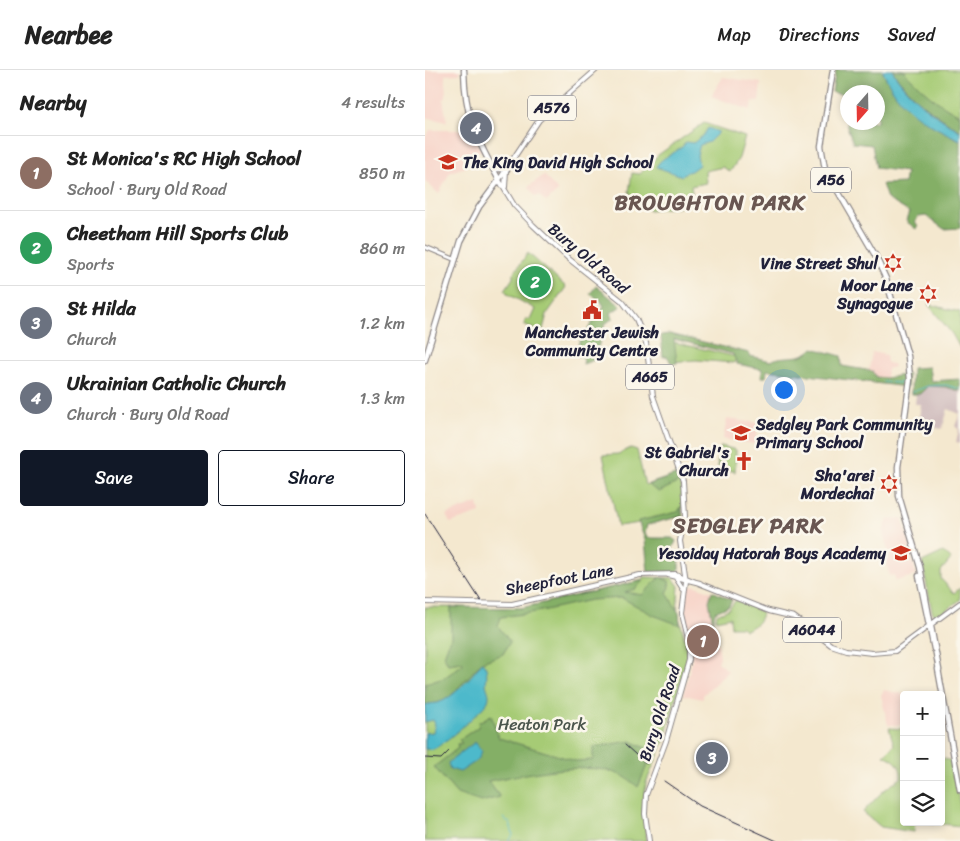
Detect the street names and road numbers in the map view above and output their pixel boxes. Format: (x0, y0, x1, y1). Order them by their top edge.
road number: A576 (528, 96, 576, 120)
road number: A56 (811, 168, 851, 192)
street label: Bury Old Road (541, 215, 637, 302)
road number: A665 (626, 364, 674, 390)
street label: Sheepfoot Lane (503, 555, 616, 604)
road number: A6044 (783, 618, 841, 642)
street label: Bury Old Road (630, 660, 689, 765)

